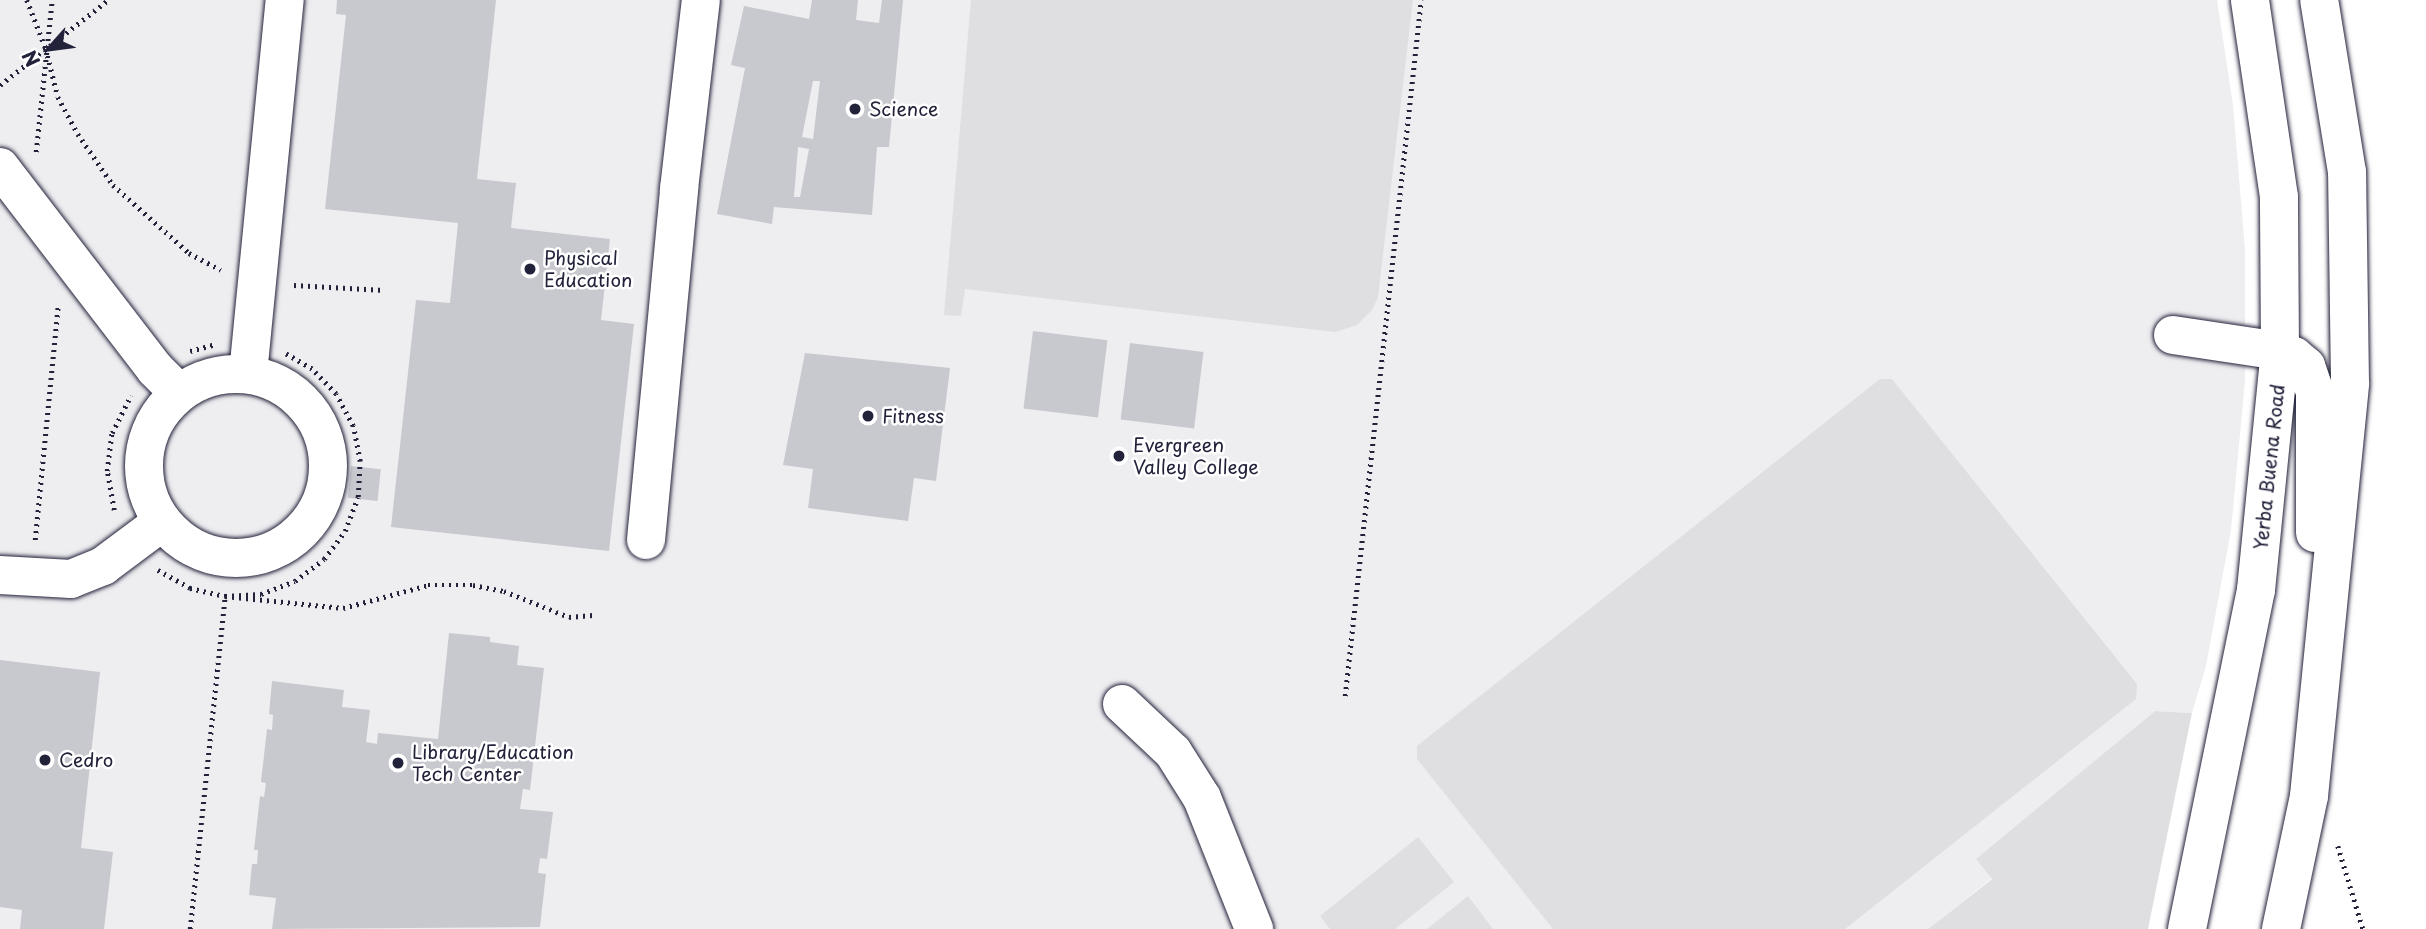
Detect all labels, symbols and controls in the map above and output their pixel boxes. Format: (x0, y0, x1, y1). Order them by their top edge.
north arrow (14, 14, 84, 84)
text: N (15, 46, 46, 72)
place label: Science (869, 98, 938, 120)
marker: Science (847, 101, 863, 117)
place label: Physical Education (544, 247, 632, 291)
marker: Physical Education (522, 261, 538, 277)
street label: Yerba Buena Road (2249, 382, 2289, 552)
place label: Fitness (882, 405, 944, 427)
marker: Fitness (860, 408, 876, 424)
place label: Evergreen Valley College (1133, 434, 1259, 478)
marker: Evergreen Valley College (1111, 448, 1127, 464)
place label: Library/Education Tech Center (412, 741, 574, 785)
place label: Cedro (59, 749, 113, 771)
marker: Cedro (37, 752, 53, 768)
marker: Library/Education Tech Center (390, 755, 406, 771)

